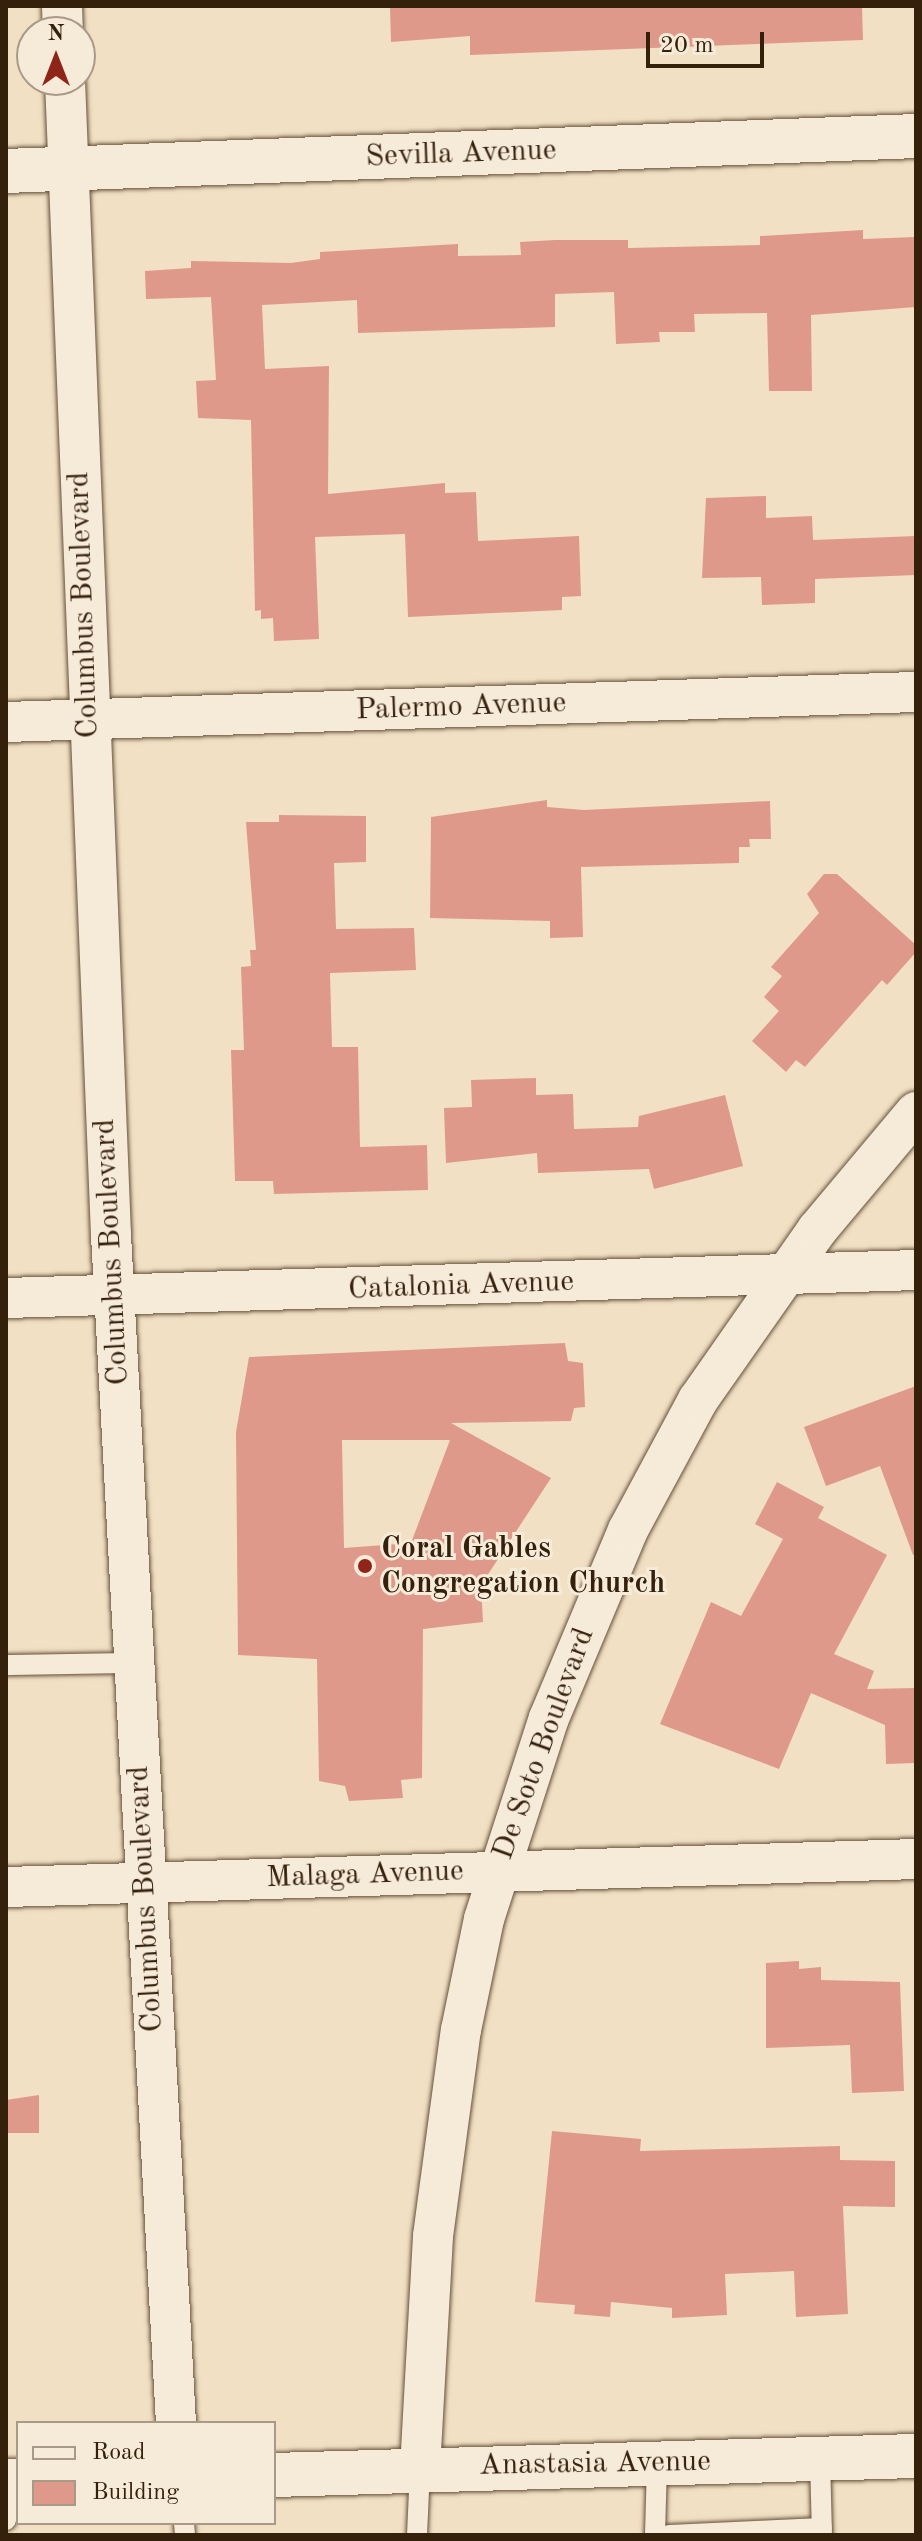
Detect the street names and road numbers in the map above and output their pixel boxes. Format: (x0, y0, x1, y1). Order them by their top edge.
street label: Sevilla Avenue (365, 133, 557, 175)
street label: Columbus Boulevard (61, 471, 107, 739)
street label: Palermo Avenue (355, 685, 567, 729)
street label: Columbus Boulevard (87, 1118, 137, 1386)
street label: Catalonia Avenue (347, 1264, 575, 1308)
street label: De Soto Boulevard (485, 1623, 603, 1865)
street label: Columbus Boulevard (121, 1765, 171, 2033)
street label: Malaga Avenue (266, 1854, 464, 1896)
street label: Anastasia Avenue (479, 2444, 711, 2484)

